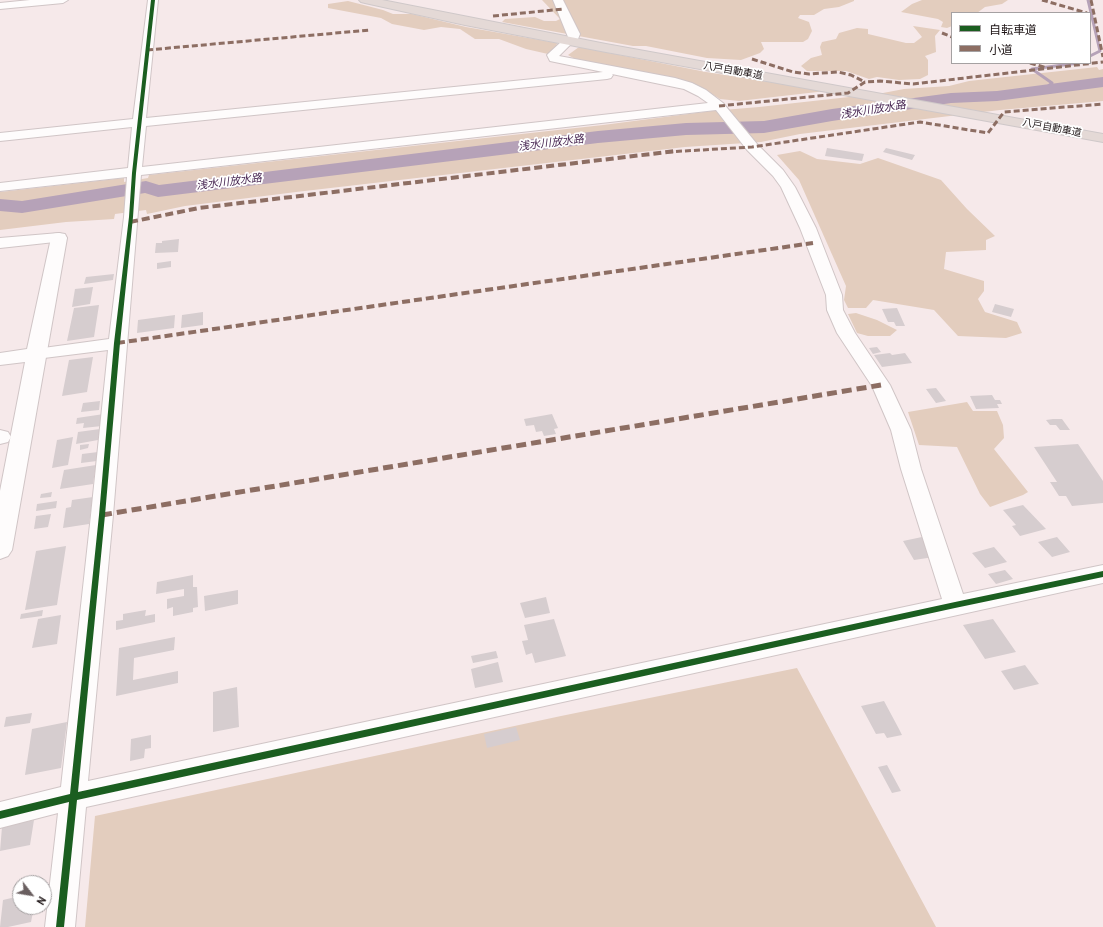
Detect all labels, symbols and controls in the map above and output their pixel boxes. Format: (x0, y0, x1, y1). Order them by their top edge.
legend (951, 12, 1091, 64)
text: 自転車道 (989, 22, 1037, 37)
text: 小道 (989, 42, 1013, 57)
street label: 八戸自動車道 (702, 60, 764, 82)
water label: 浅水川放水路 (839, 98, 907, 122)
street label: 八戸自動車道 (1021, 116, 1083, 140)
water label: 浅水川放水路 (517, 132, 585, 154)
water label: 浅水川放水路 (195, 171, 263, 193)
north arrow (12, 875, 52, 915)
text: N (34, 894, 49, 907)

